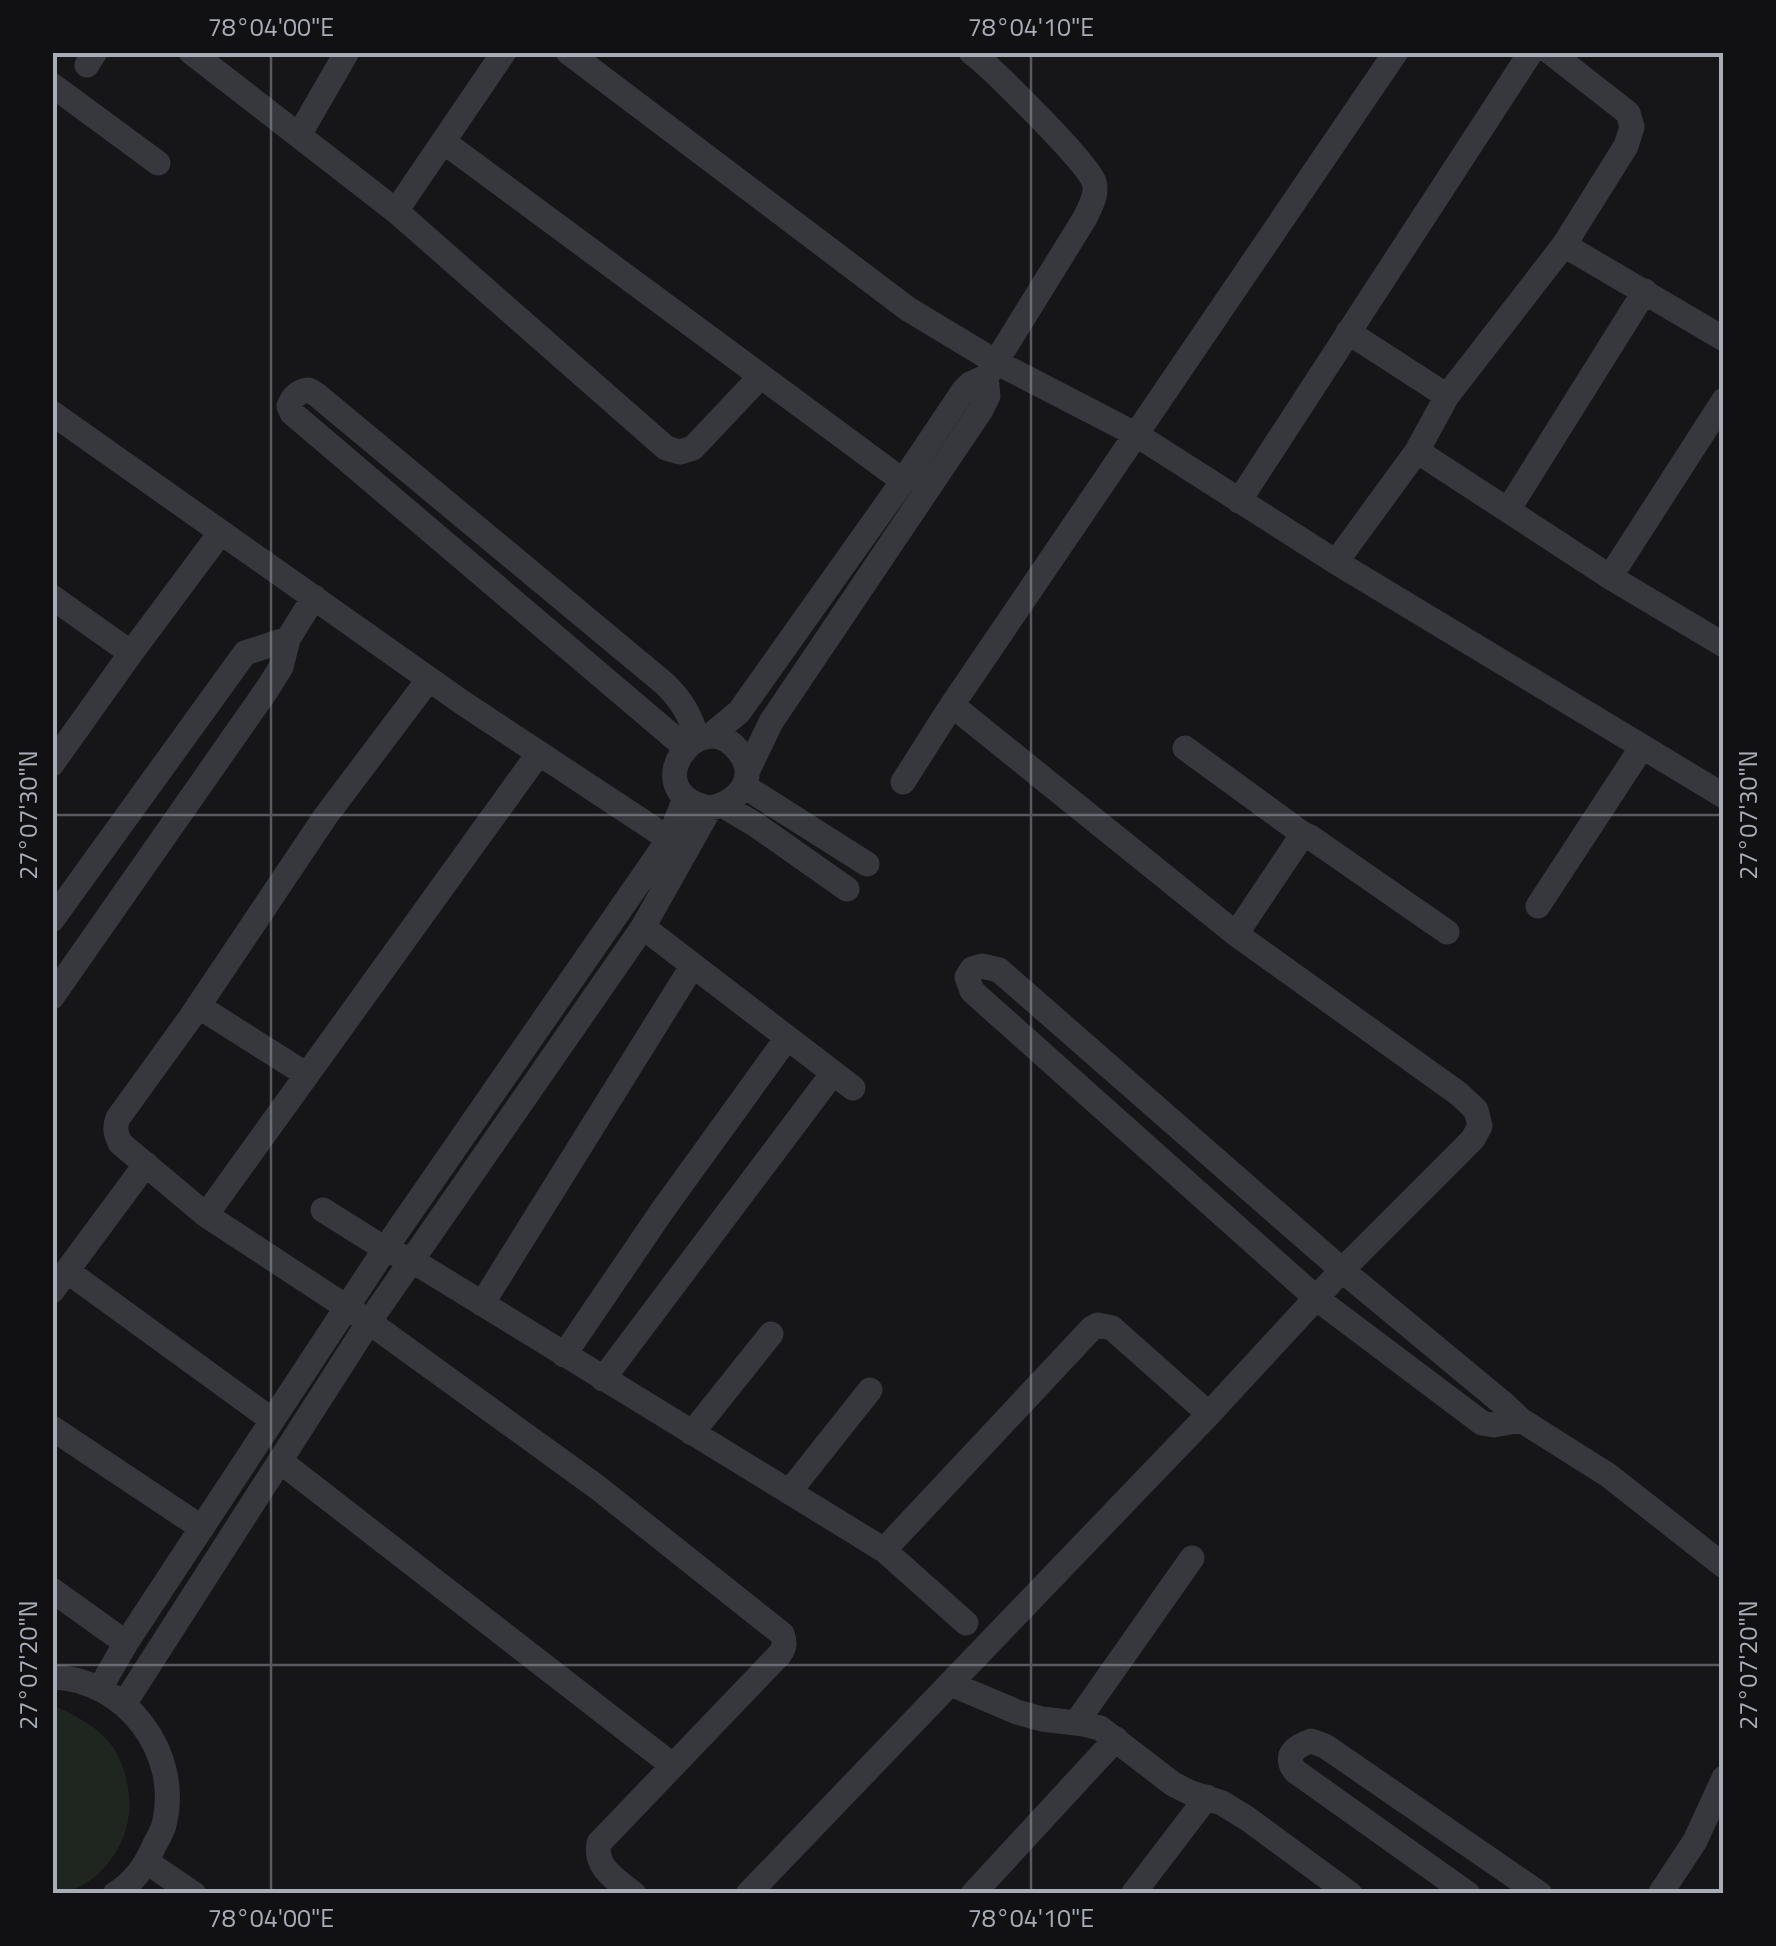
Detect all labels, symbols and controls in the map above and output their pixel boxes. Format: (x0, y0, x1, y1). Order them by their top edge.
text: 78°04'00"E (208, 8, 334, 46)
text: 78°04'10"E (968, 8, 1094, 46)
text: 27°07'30"N (9, 750, 47, 880)
text: 27°07'30"N (1729, 750, 1767, 880)
text: 27°07'20"N (9, 1600, 47, 1730)
text: 27°07'20"N (1729, 1600, 1767, 1730)
text: 78°04'00"E (208, 1899, 334, 1937)
text: 78°04'10"E (968, 1899, 1094, 1937)

